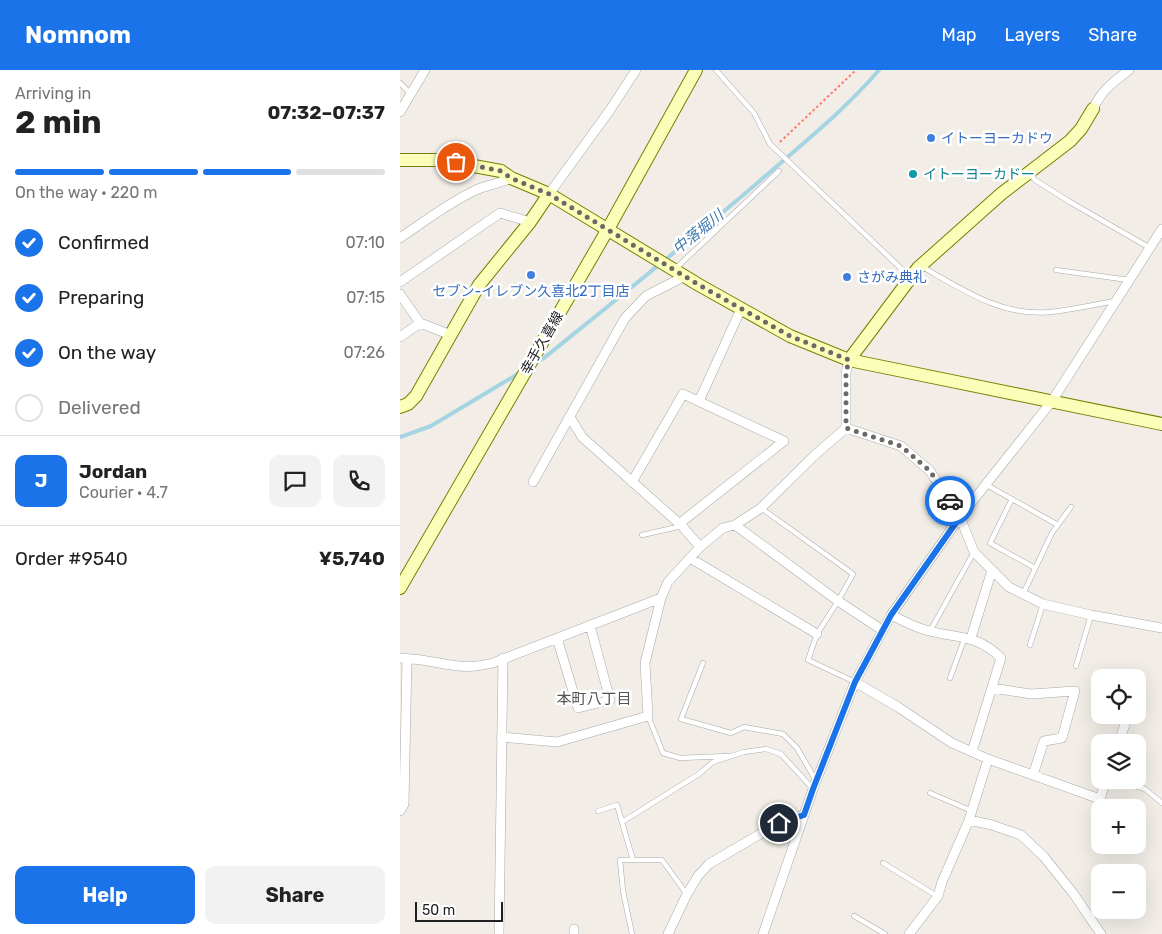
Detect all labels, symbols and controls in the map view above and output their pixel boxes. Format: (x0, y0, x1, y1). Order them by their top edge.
text: Nomnom (25, 21, 131, 49)
text: Map (942, 24, 977, 46)
text: Layers (1005, 24, 1060, 46)
text: Share (1088, 24, 1137, 46)
text: Arriving in (15, 84, 91, 103)
text: 07:32–07:37 (267, 101, 385, 124)
text: 2 min (15, 103, 102, 141)
place label: イトーヨーカドウ (941, 130, 1053, 147)
marker: イトーヨーカドウ (925, 132, 937, 144)
pin (435, 141, 477, 183)
icon: bag (442, 148, 470, 176)
place label: イトーヨーカドー (923, 166, 1035, 183)
marker: イトーヨーカドー (907, 168, 919, 180)
text: On the way · 220 m (15, 183, 157, 202)
water label: 中落堀川 (669, 205, 729, 258)
icon: check (15, 229, 43, 257)
text: Confirmed (58, 231, 149, 254)
text: 07:10 (346, 233, 385, 252)
marker: セブン-イレブン久喜北2丁目店 (525, 269, 537, 281)
place label: さがみ典礼 (857, 269, 927, 286)
marker: さがみ典礼 (841, 271, 853, 283)
place label: セブン-イレブン久喜北2丁目店 (433, 283, 630, 300)
icon: check (15, 284, 43, 312)
text: Preparing (58, 286, 144, 309)
text: 07:15 (346, 288, 385, 307)
street label: 幸手久喜線 (517, 308, 567, 378)
icon: check (15, 339, 43, 367)
text: On the way (58, 341, 156, 364)
text: 07:26 (343, 343, 385, 362)
text: Delivered (58, 396, 141, 419)
button: chat (269, 455, 321, 507)
button: phone (333, 455, 385, 507)
text: Jordan (79, 460, 147, 483)
text: J (35, 469, 47, 492)
courier (925, 476, 975, 526)
text: Courier · 4.7 (79, 483, 168, 502)
icon: car (936, 487, 964, 515)
text: Order #9540 (15, 547, 128, 570)
text: ¥5,740 (319, 547, 385, 570)
map controls (1091, 669, 1146, 919)
button: locate (1091, 669, 1146, 724)
district label: 本町八丁目 (556, 690, 632, 708)
button: layers (1091, 734, 1146, 789)
button: + (1091, 799, 1146, 854)
pin (758, 802, 800, 844)
icon: home (765, 809, 793, 837)
button: − (1091, 864, 1146, 919)
button: Help (15, 866, 195, 924)
button: Share (205, 866, 385, 924)
scale bar (415, 899, 502, 922)
text: 50 m (422, 902, 455, 919)

